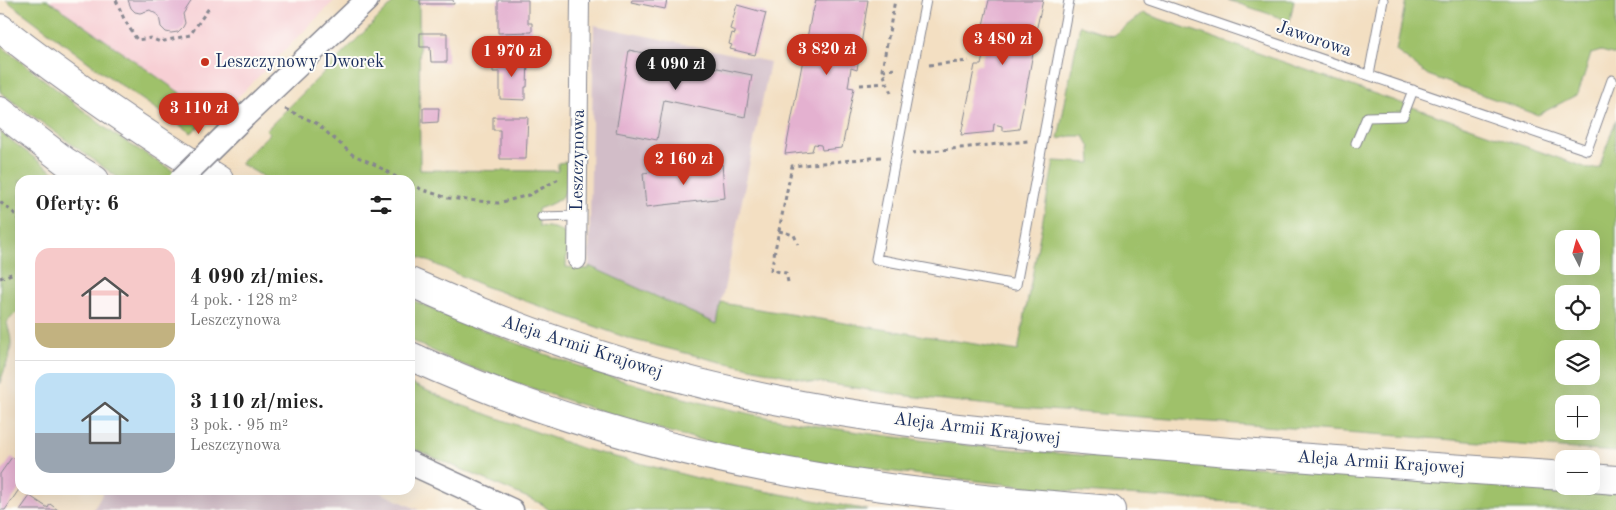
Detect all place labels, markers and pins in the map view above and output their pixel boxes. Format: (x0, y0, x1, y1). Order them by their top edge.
pin: 3 480 zł (951, 23, 1055, 66)
pin: 3 820 zł (775, 34, 879, 76)
pin: 1 970 zł (460, 36, 564, 78)
pin: 4 090 zł (624, 48, 728, 91)
place label: Leszczynowy Dworek (215, 53, 384, 71)
marker: Leszczynowy Dworek (199, 56, 211, 68)
pin: 3 110 zł (147, 92, 251, 135)
pin: 2 160 zł (632, 144, 736, 186)

